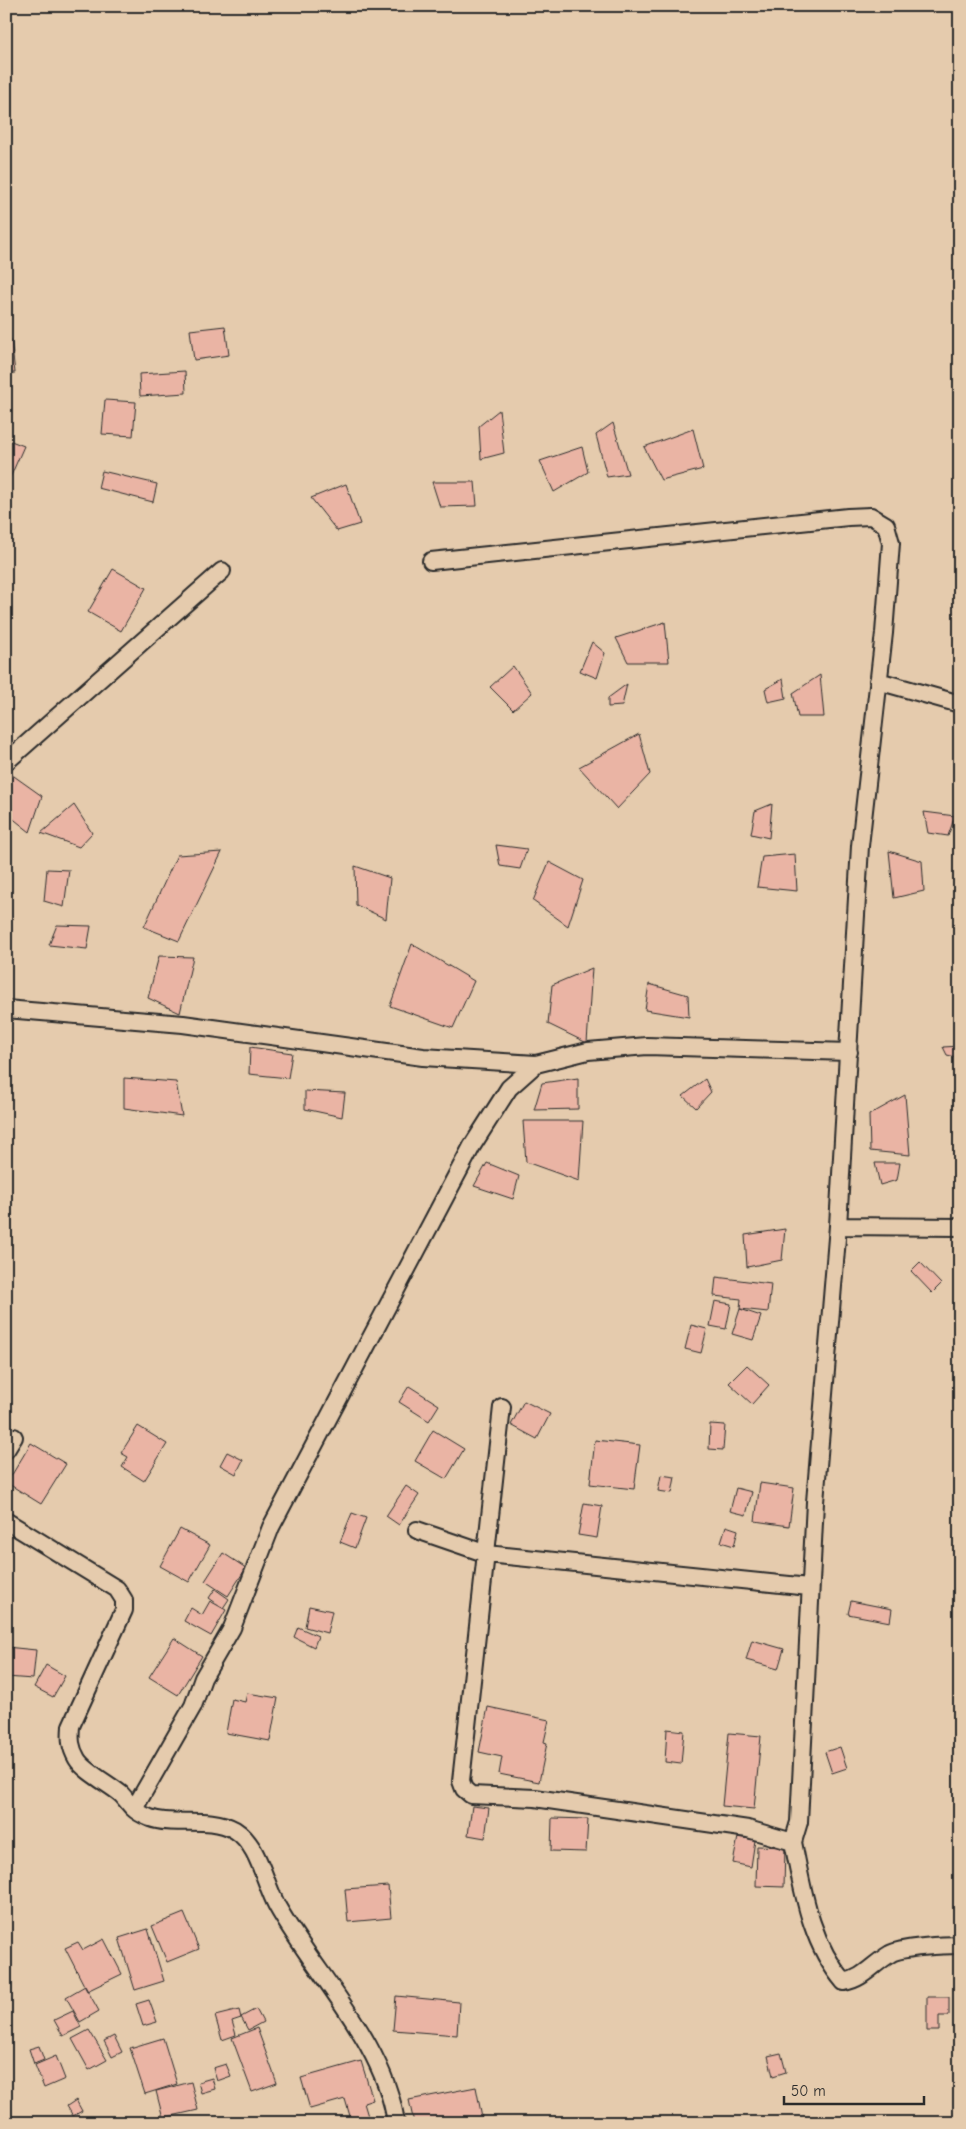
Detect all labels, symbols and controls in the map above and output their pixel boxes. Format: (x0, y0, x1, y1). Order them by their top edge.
scale bar (784, 2074, 924, 2106)
text: 50 m (791, 2082, 826, 2100)

